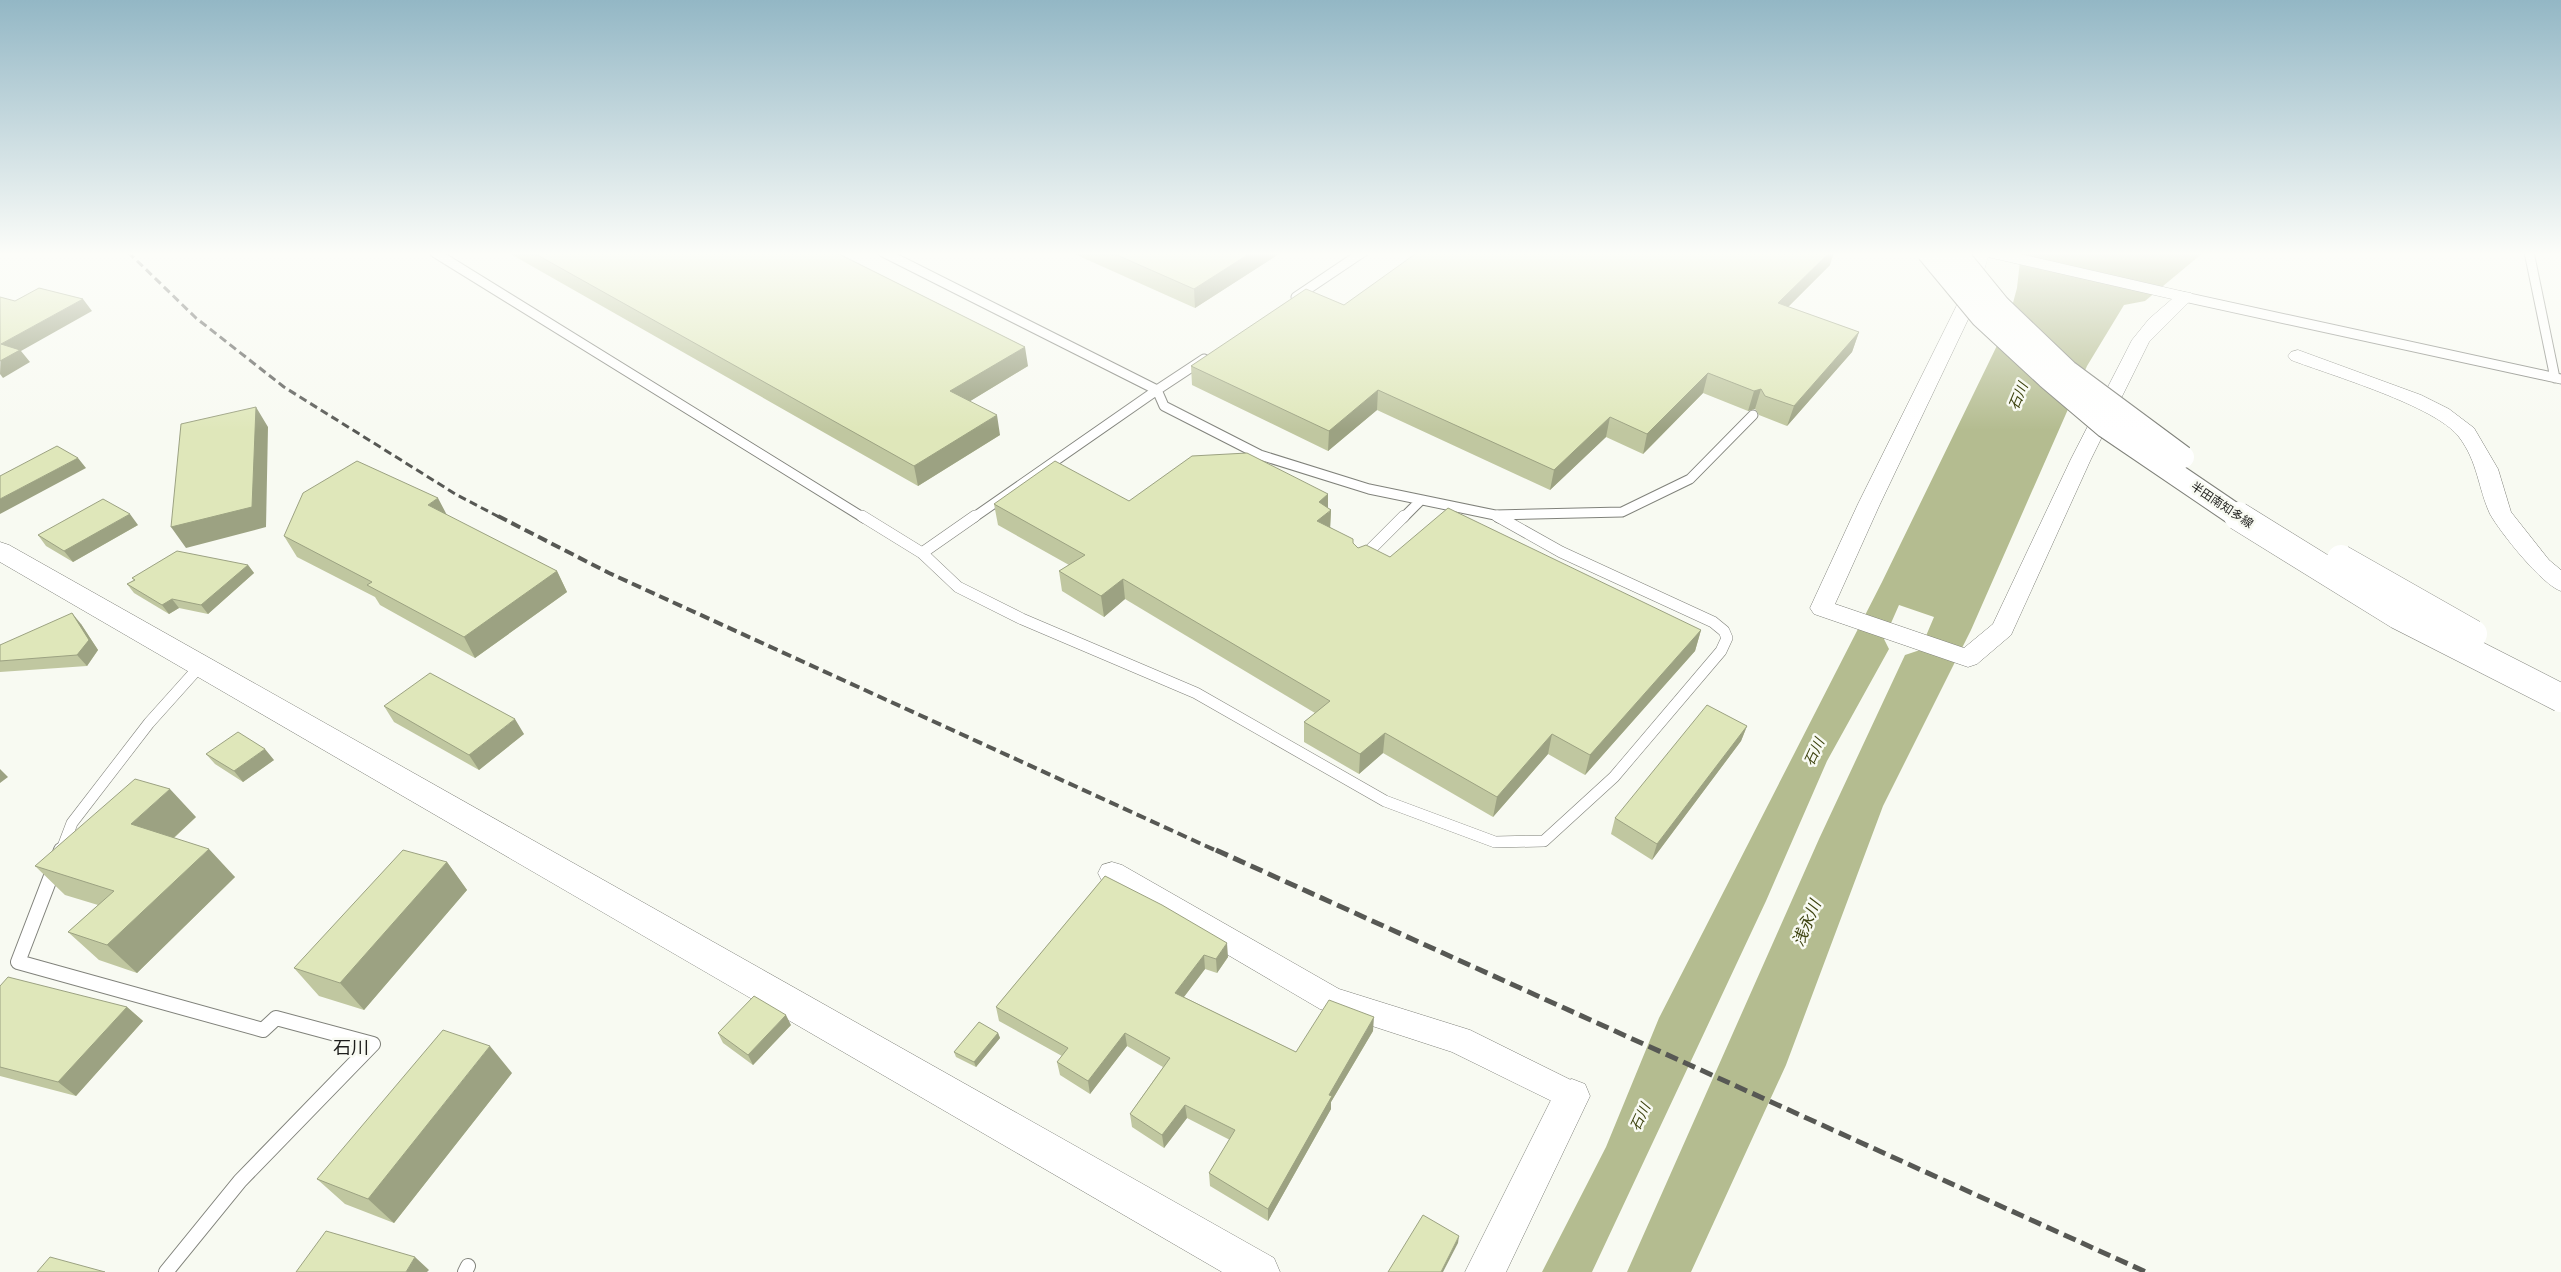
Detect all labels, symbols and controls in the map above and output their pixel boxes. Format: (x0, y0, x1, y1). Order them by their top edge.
water label: 石川 (2006, 379, 2033, 413)
street label: 半田南知多線 (2187, 479, 2256, 533)
water label: 石川 (1802, 735, 1830, 769)
water label: 浅永川 (1789, 896, 1827, 950)
district label: 石川 (333, 1038, 369, 1061)
water label: 石川 (1628, 1100, 1656, 1134)

